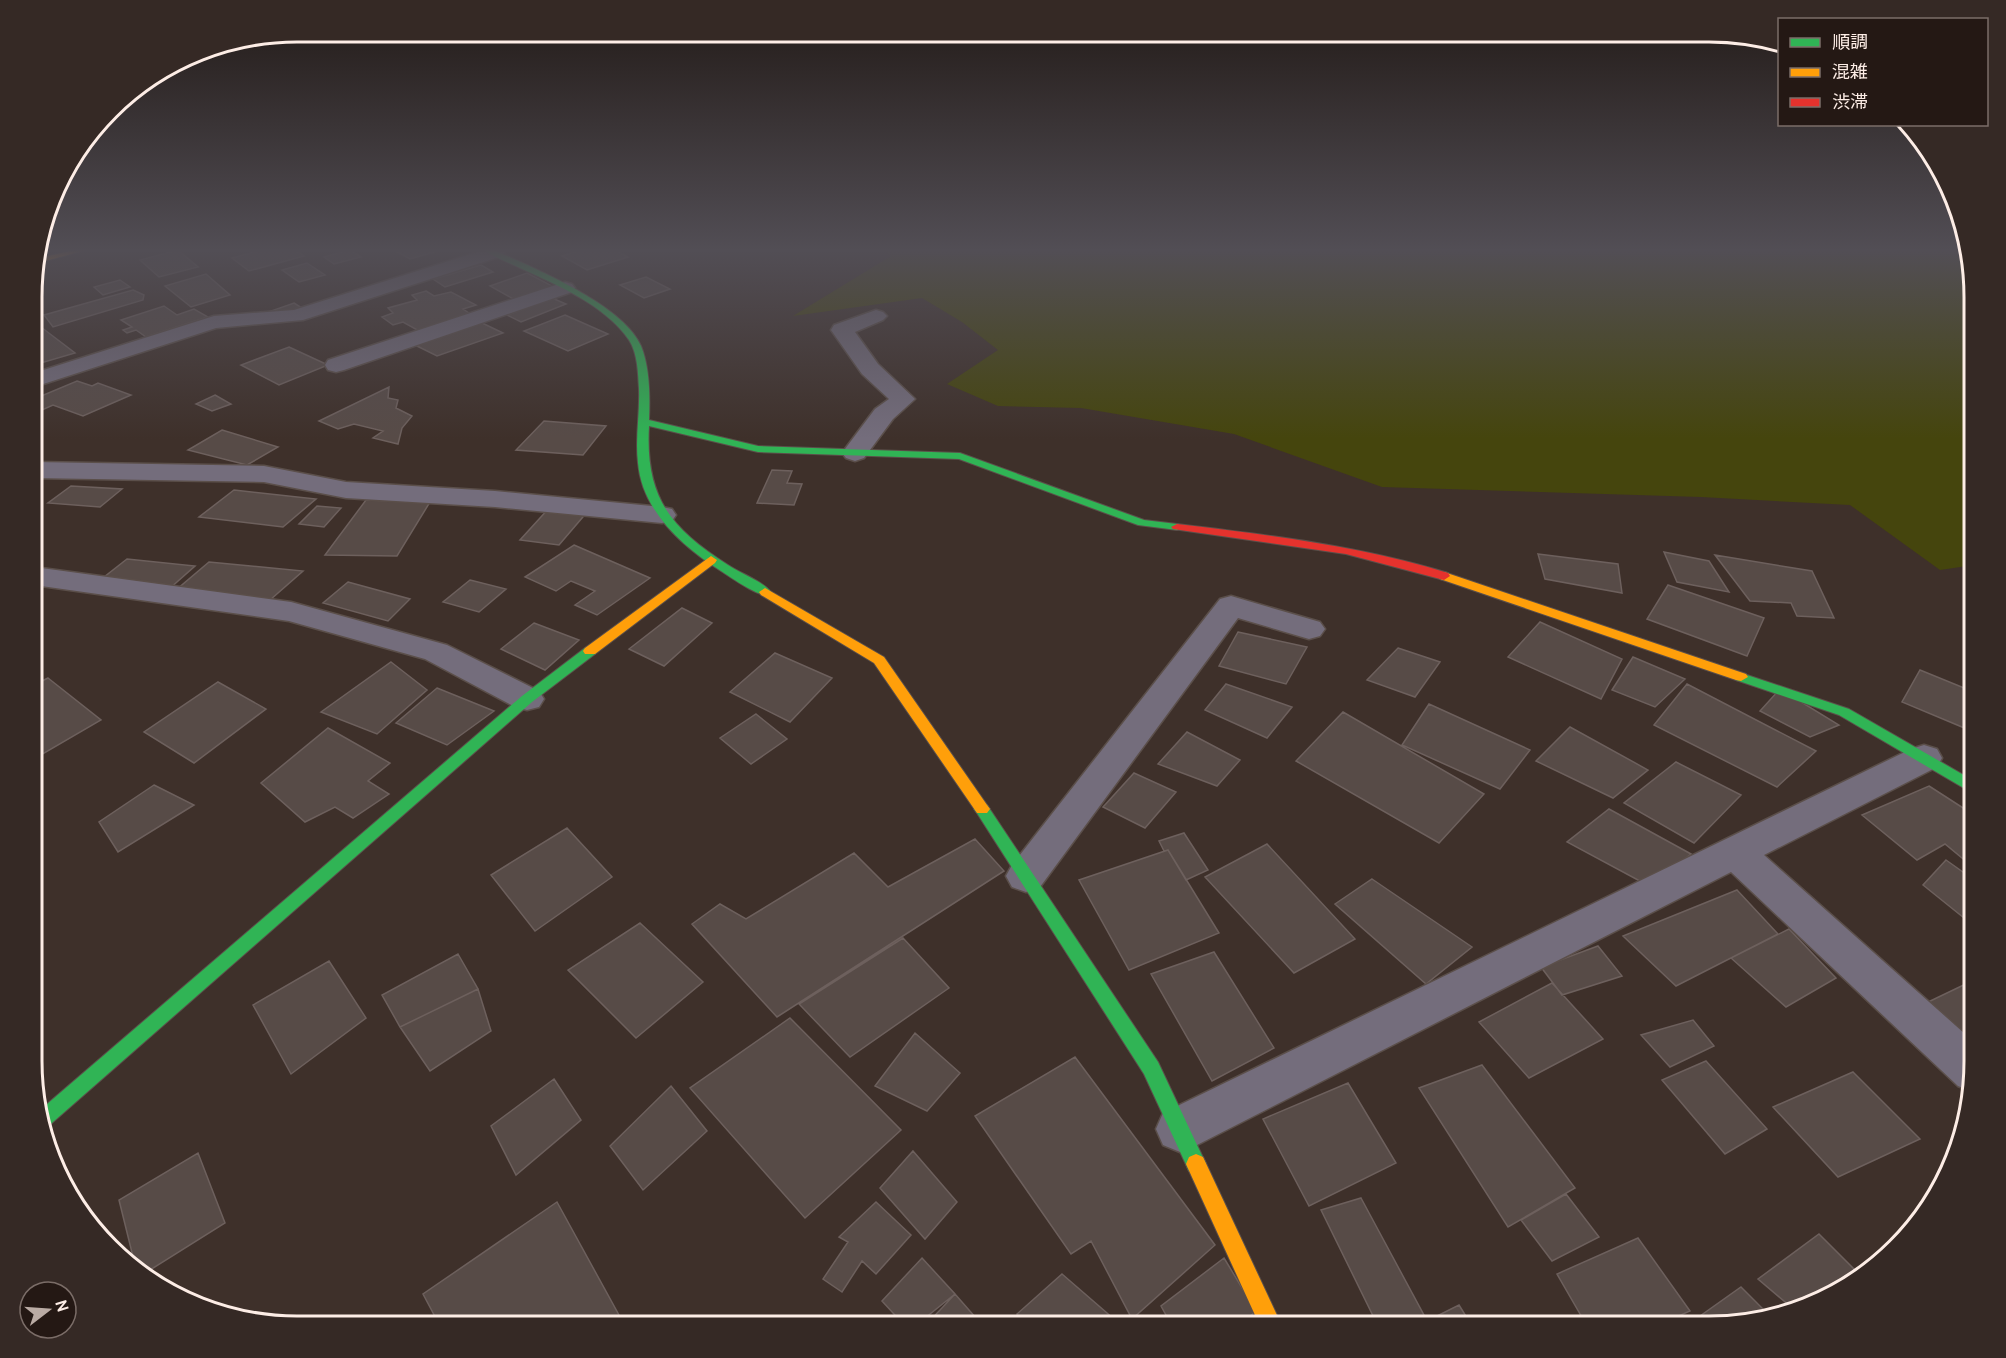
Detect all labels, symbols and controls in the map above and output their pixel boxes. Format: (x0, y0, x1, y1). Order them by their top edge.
legend (1778, 18, 1988, 126)
text: 順調 (1832, 31, 1868, 53)
text: 混雑 (1832, 61, 1868, 83)
text: 渋滞 (1832, 91, 1868, 113)
north arrow (18, 1280, 78, 1340)
text: N (51, 1298, 73, 1314)

